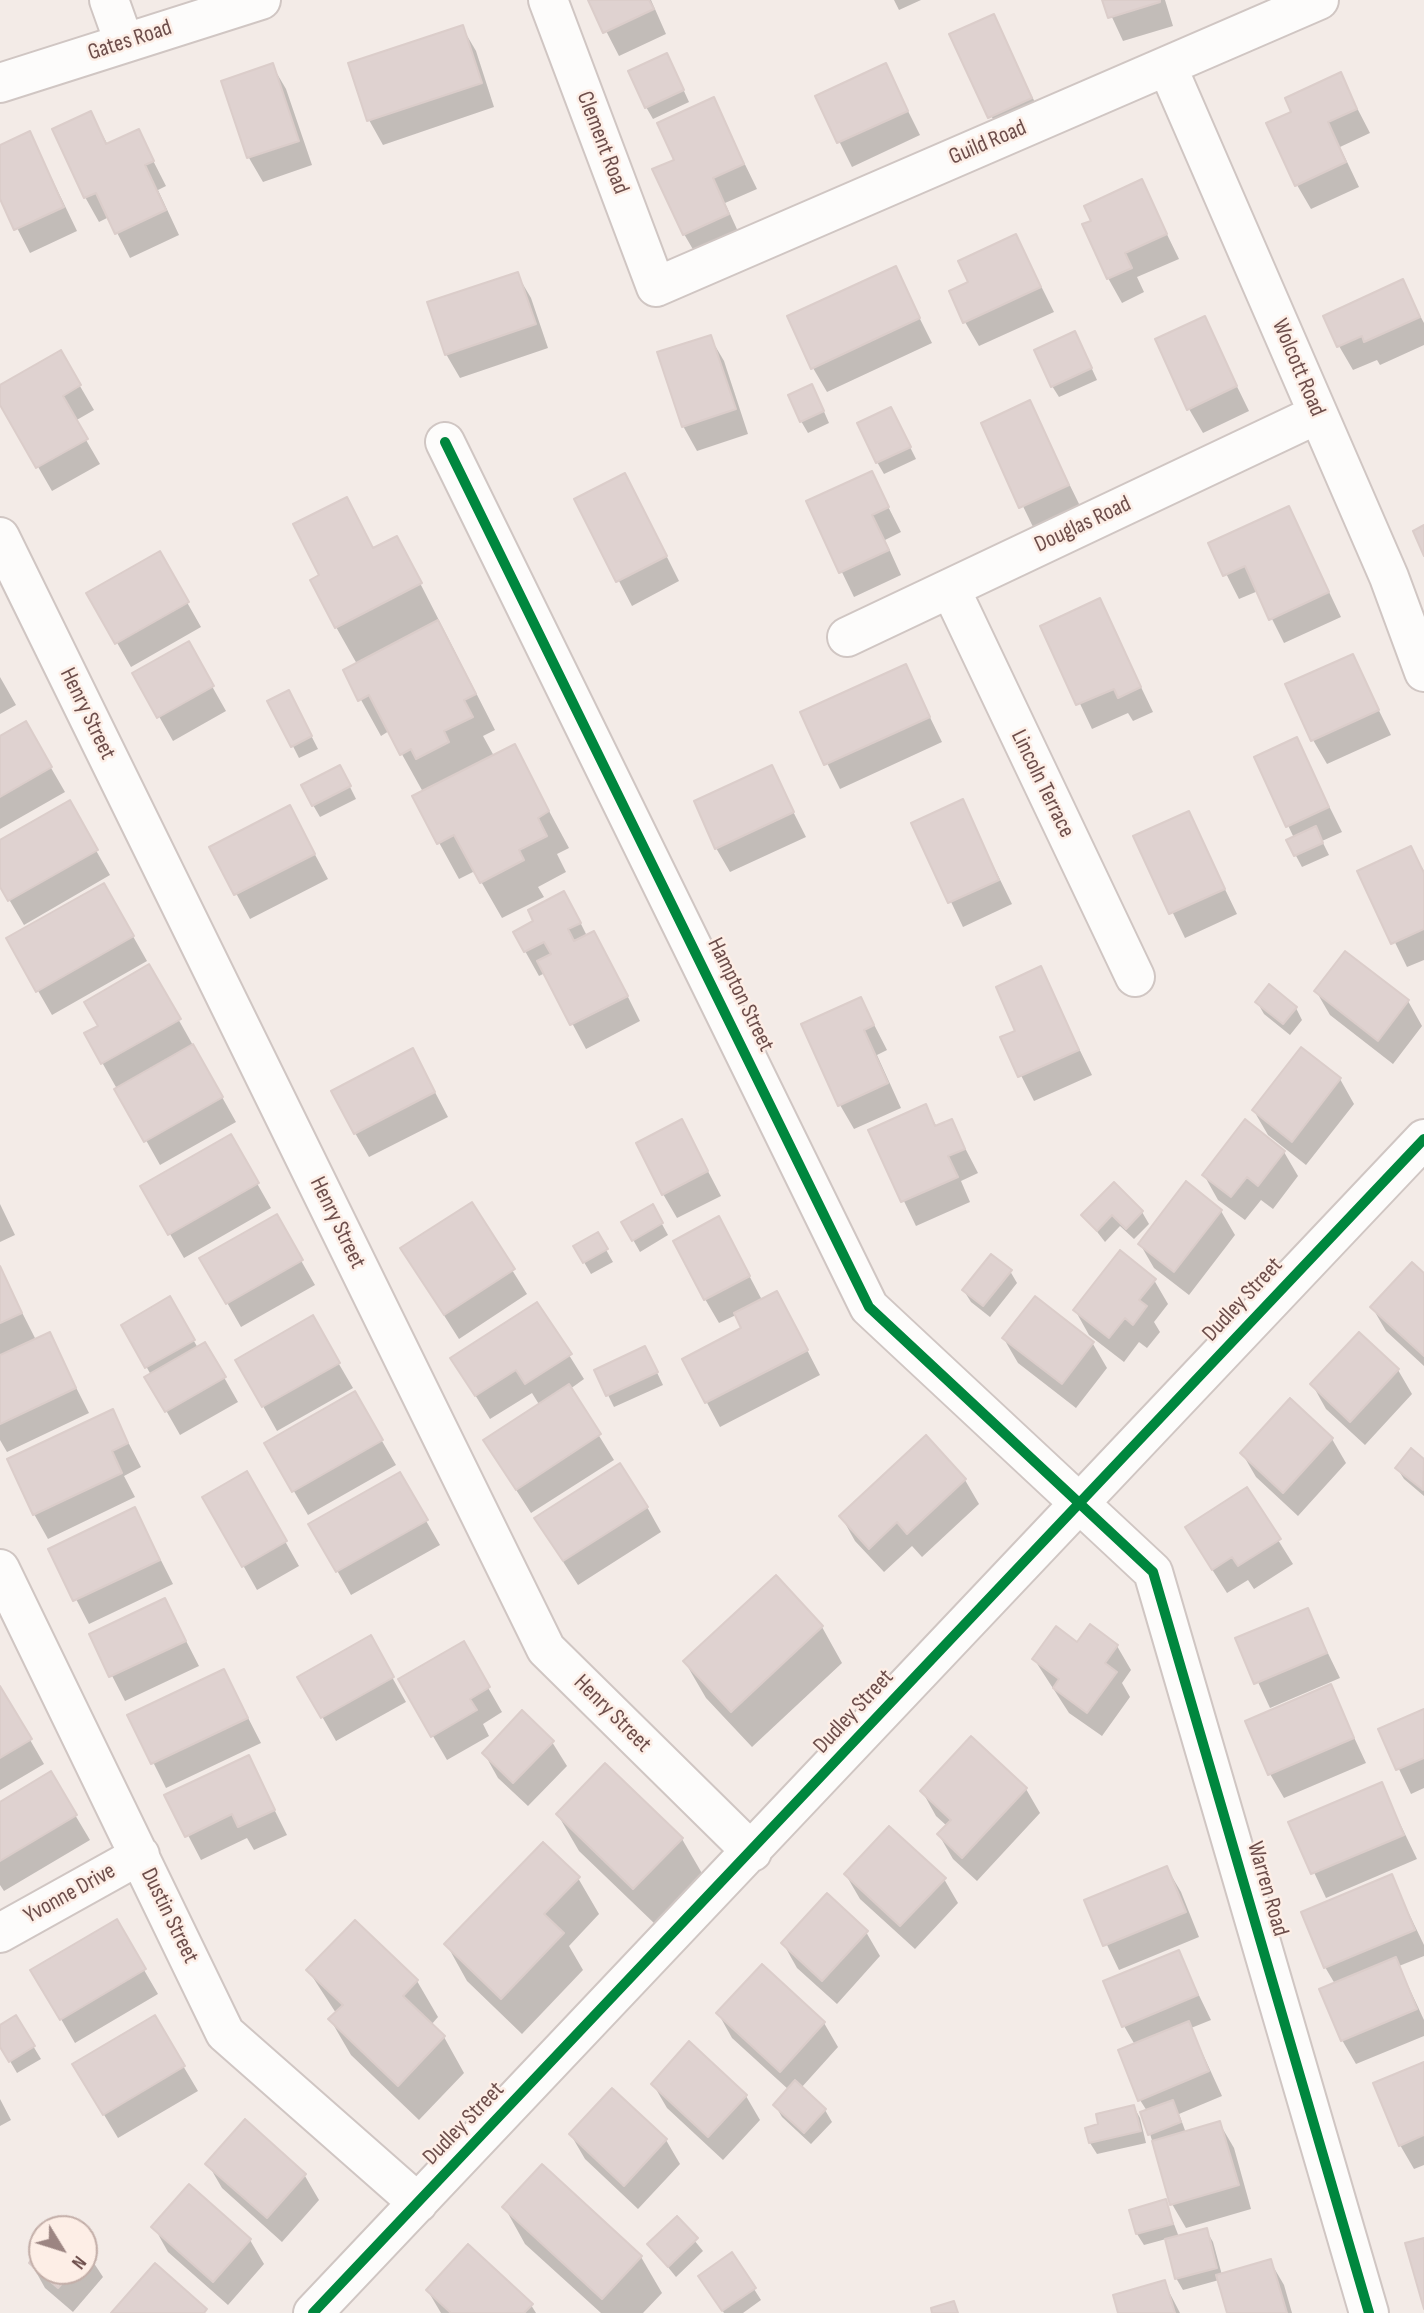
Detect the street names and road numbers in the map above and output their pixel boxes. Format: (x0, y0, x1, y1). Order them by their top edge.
street label: Gates Road (85, 15, 175, 67)
street label: Clement Road (570, 88, 634, 198)
street label: Guild Road (945, 114, 1031, 172)
street label: Wolcott Road (1265, 315, 1331, 421)
street label: Douglas Road (1030, 491, 1136, 559)
street label: Henry Street (53, 664, 121, 764)
street label: Lincoln Terrace (1004, 726, 1080, 842)
street label: Hampton Street (701, 934, 779, 1056)
street label: Henry Street (303, 1173, 371, 1273)
street label: Dudley Street (1197, 1252, 1289, 1348)
street label: Dudley Street (808, 1664, 900, 1760)
street label: Henry Street (567, 1669, 657, 1759)
street label: Warren Road (1240, 1839, 1294, 1939)
street label: Yvonne Drive (19, 1858, 121, 1930)
street label: Dustin Street (134, 1864, 204, 1968)
street label: Dudley Street (418, 2077, 510, 2171)

